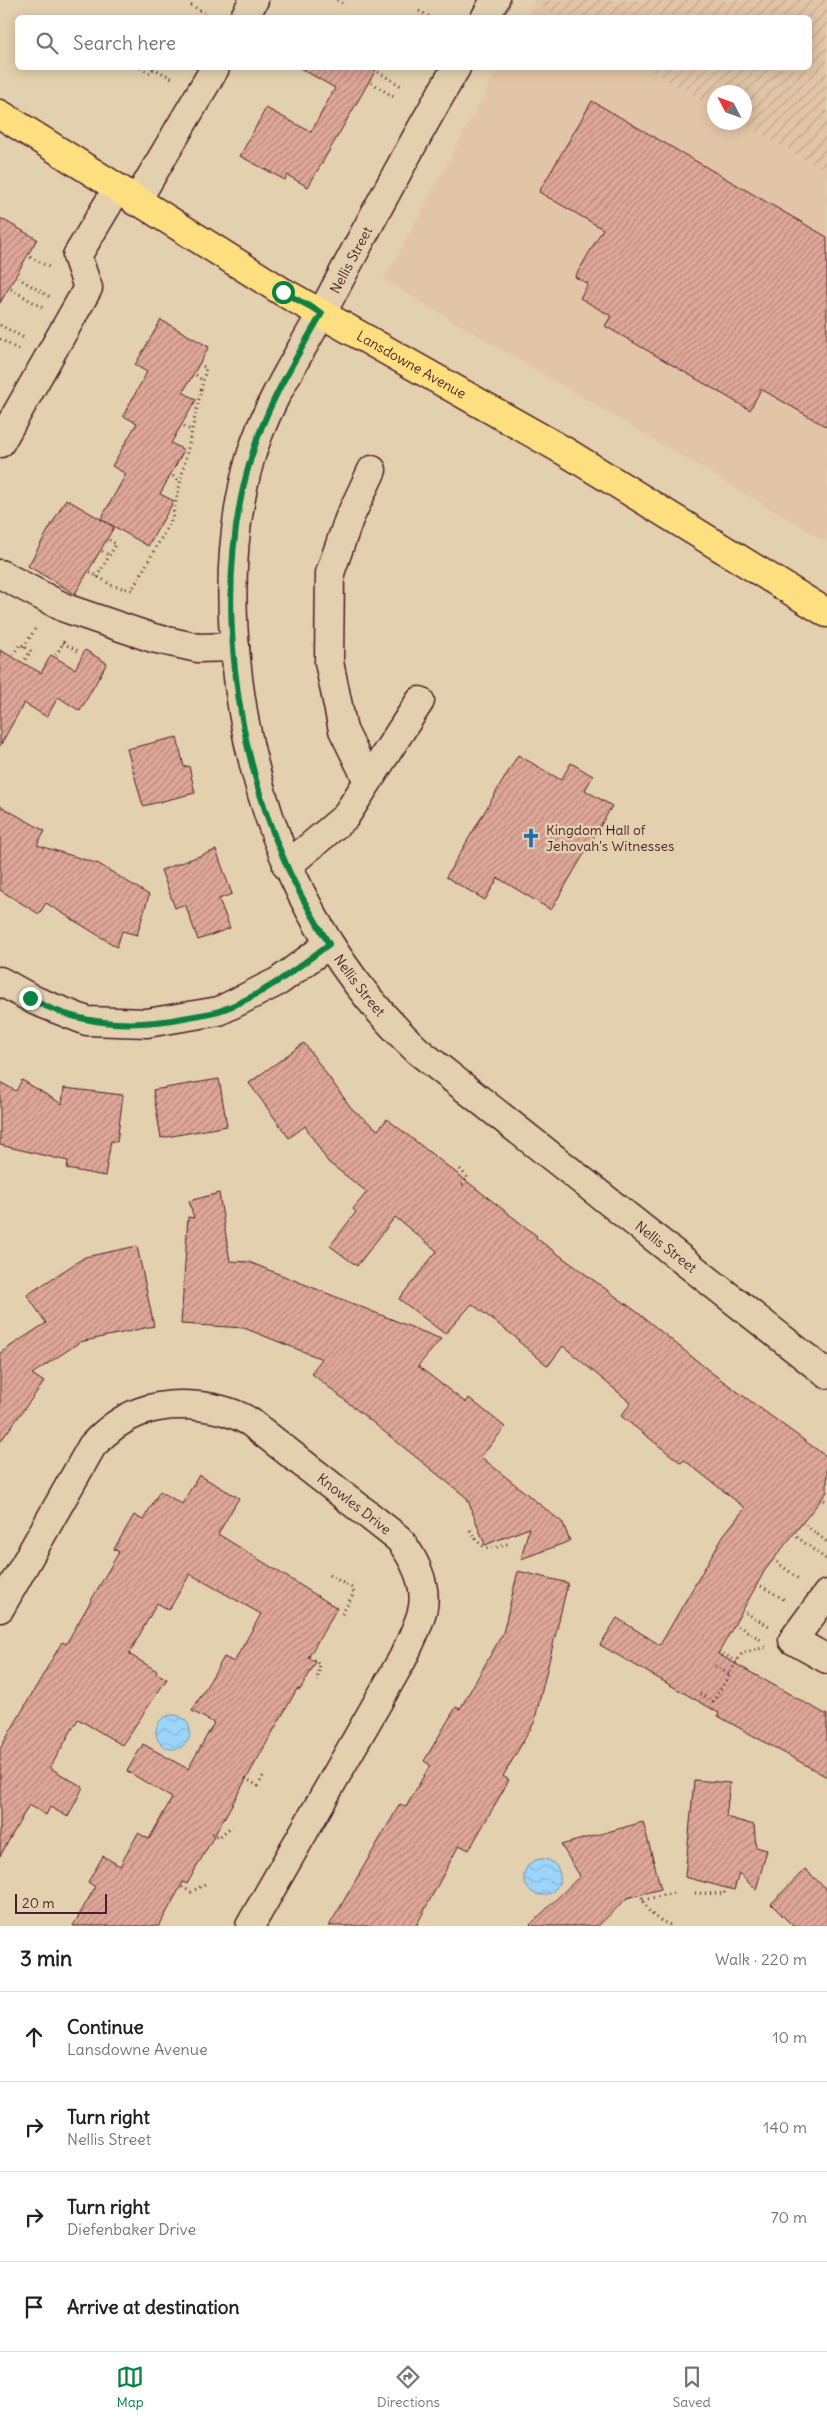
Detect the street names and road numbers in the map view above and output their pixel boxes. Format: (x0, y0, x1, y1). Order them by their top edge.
street label: Nellis Street (326, 223, 376, 297)
street label: Lansdowne Avenue (354, 327, 470, 403)
street label: Nellis Street (330, 951, 389, 1020)
street label: Nellis Street (632, 1217, 701, 1277)
street label: Knowles Drive (314, 1469, 395, 1538)

